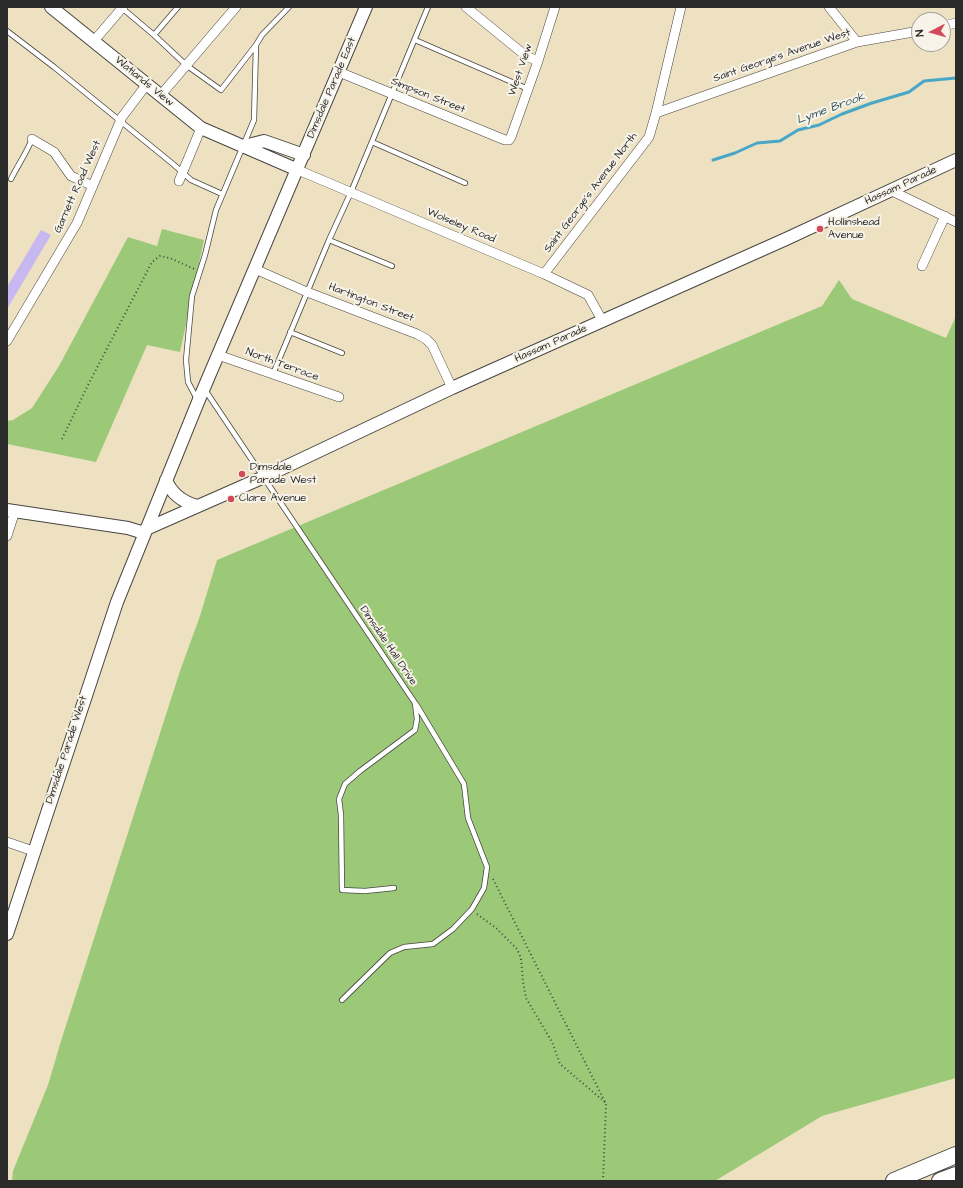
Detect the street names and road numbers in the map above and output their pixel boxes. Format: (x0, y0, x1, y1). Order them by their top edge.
street label: Saint George's Avenue West (712, 26, 852, 86)
street label: Dimsdale Parade East (305, 35, 359, 141)
street label: West View (506, 42, 536, 98)
street label: Watlands View (112, 54, 176, 110)
street label: Simpson Street (389, 75, 467, 117)
street label: Saint George's Avenue North (541, 130, 641, 256)
street label: Garnett Road West (52, 139, 104, 235)
street label: Hassam Parade (863, 164, 939, 208)
street label: Wolseley Road (425, 206, 497, 246)
street label: Hartington Street (327, 281, 415, 325)
street label: Hassam Parade (513, 322, 589, 366)
street label: North Terrace (244, 346, 320, 384)
street label: Dimsdale Hall Drive (357, 604, 419, 688)
street label: Dimsdale Parade West (43, 694, 91, 806)

